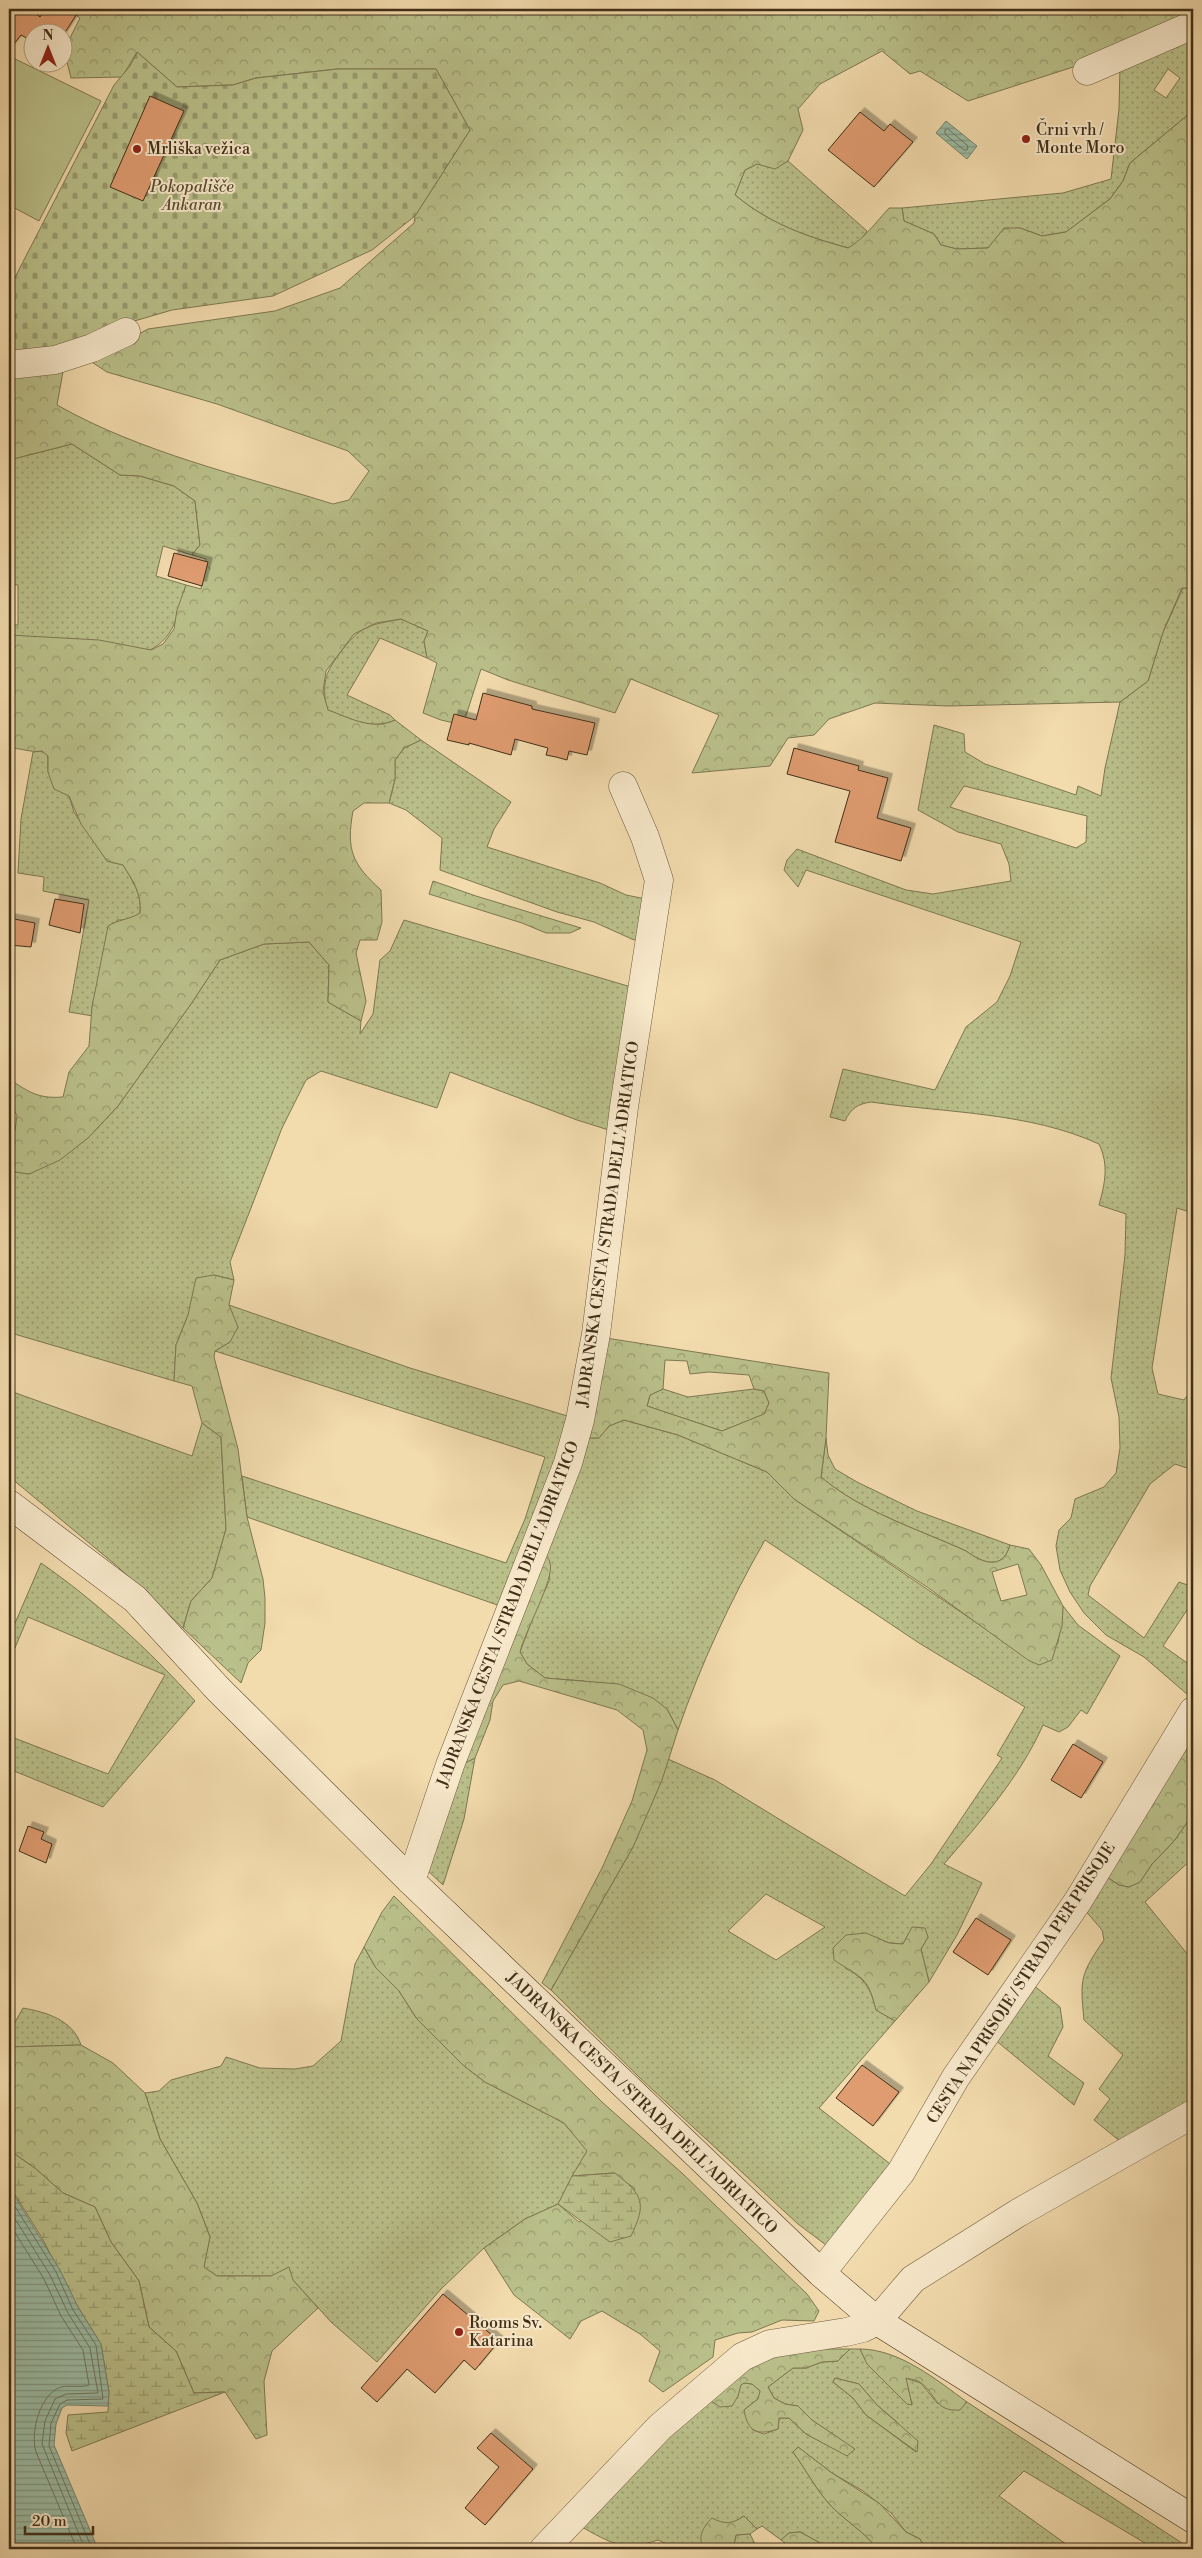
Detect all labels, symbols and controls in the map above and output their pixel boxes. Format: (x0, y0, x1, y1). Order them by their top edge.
north arrow (22, 22, 72, 72)
text: N (42, 27, 54, 45)
place label: Črni vrh / Monte Moro (1036, 118, 1124, 158)
marker: Črni vrh / Monte Moro (1020, 133, 1032, 145)
place label: Mrliška vežica (147, 139, 251, 159)
marker: Mrliška vežica (131, 143, 143, 155)
park label: Pokopališče Ankaran (149, 177, 234, 215)
street label: JADRANSKA CESTA / STRADA DELL'ADRIATICO (572, 1040, 644, 1409)
street label: JADRANSKA CESTA / STRADA DELL'ADRIATICO (432, 1438, 583, 1791)
street label: CESTA NA PRISOJE / STRADA PER PRISOJE (922, 1839, 1120, 2127)
street label: JADRANSKA CESTA / STRADA DELL'ADRIATICO (502, 1967, 782, 2238)
place label: Rooms Sv. Katarina (469, 2313, 542, 2351)
marker: Rooms Sv. Katarina (453, 2326, 465, 2338)
scale bar (25, 2503, 92, 2535)
text: 20 m (32, 2512, 67, 2531)

